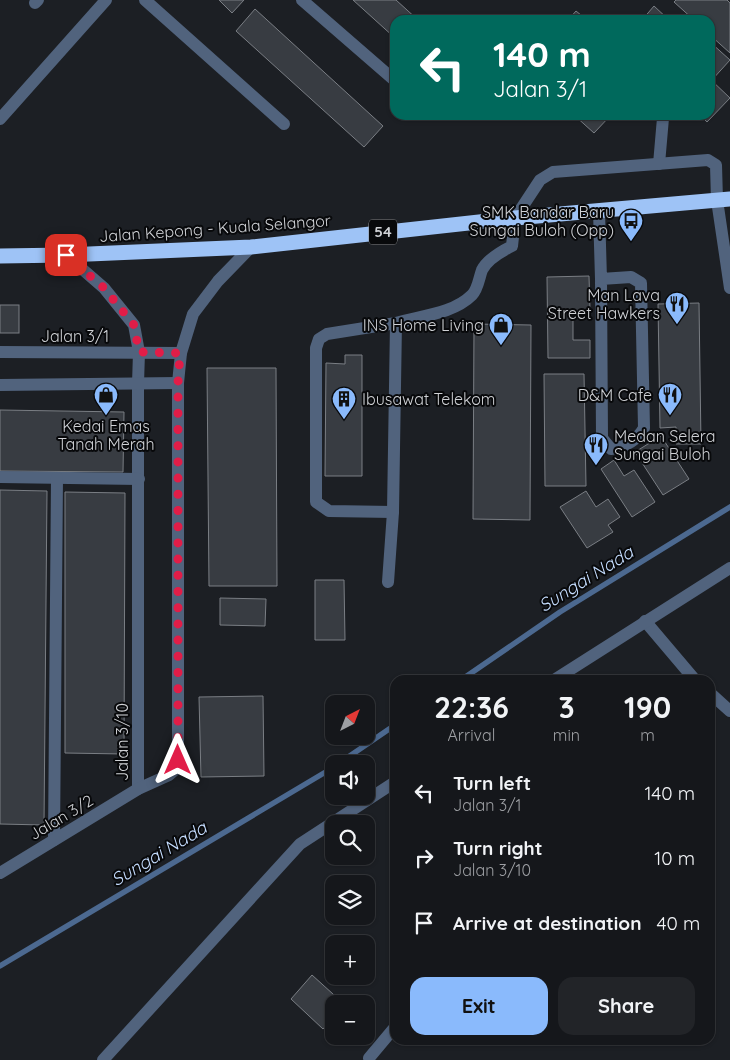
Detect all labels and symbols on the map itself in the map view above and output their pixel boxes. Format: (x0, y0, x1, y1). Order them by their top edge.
place label: SMK Bandar Baru Sungai Buloh (Opp) (469, 202, 614, 240)
bus stop icon: SMK Bandar Baru Sungai Buloh (Opp) (618, 208, 644, 242)
street label: Jalan Kepong - Kuala Selangor (98, 210, 332, 246)
road number: 54 (369, 220, 397, 244)
pin (45, 234, 87, 276)
place label: Man Lava Street Hawkers (548, 285, 660, 323)
restaurant icon: Man Lava Street Hawkers (664, 291, 690, 325)
shop icon: INS Home Living (488, 312, 514, 346)
place label: INS Home Living (363, 315, 484, 335)
street label: Jalan 3/1 (41, 326, 109, 346)
shop icon: Kedai Emas Tanah Merah (93, 382, 119, 416)
restaurant icon: D&M Cafe (657, 382, 683, 416)
place label: D&M Cafe (578, 385, 652, 405)
building icon: Ibusawat Telekom (331, 386, 357, 420)
place label: Ibusawat Telekom (362, 389, 495, 409)
place label: Kedai Emas Tanah Merah (57, 416, 155, 454)
place label: Medan Selera Sungai Buloh (614, 426, 716, 464)
restaurant icon: Medan Selera Sungai Buloh (583, 432, 609, 466)
water label: Sungai Nada (534, 540, 638, 617)
north arrow (325, 695, 375, 745)
street label: Jalan 3/10 (112, 703, 132, 781)
position arrow (151, 733, 203, 785)
street label: Jalan 3/2 (25, 790, 97, 844)
water label: Sungai Nada (107, 815, 212, 891)

